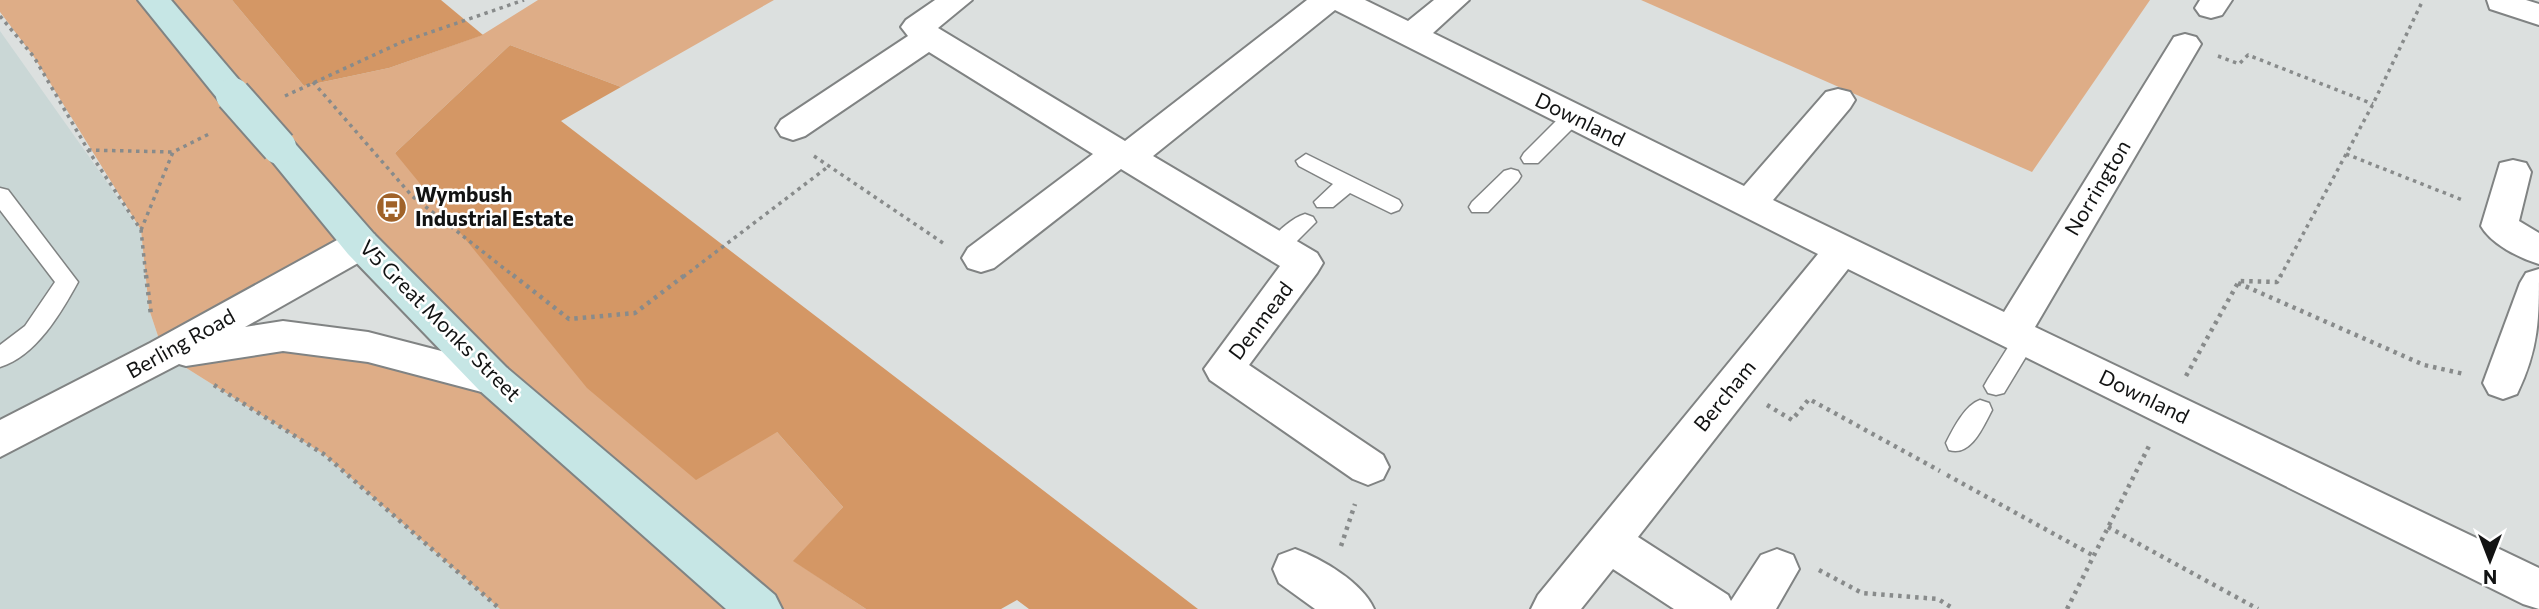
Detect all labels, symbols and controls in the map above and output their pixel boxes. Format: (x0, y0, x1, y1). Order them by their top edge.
street label: Downland (1532, 86, 1630, 151)
street label: Norrington (2058, 135, 2135, 240)
place label: Wymbush Industrial Estate (415, 181, 574, 230)
bus stop icon: Wymbush Industrial Estate (375, 190, 409, 224)
street label: V5 Great Monks Street (355, 234, 527, 406)
street label: Denmead (1222, 276, 1297, 364)
street label: Berling Road (122, 303, 239, 383)
street label: Bercham (1688, 354, 1760, 436)
street label: Downland (2096, 363, 2194, 428)
north arrow (2455, 525, 2525, 595)
text: N (2483, 566, 2497, 589)

